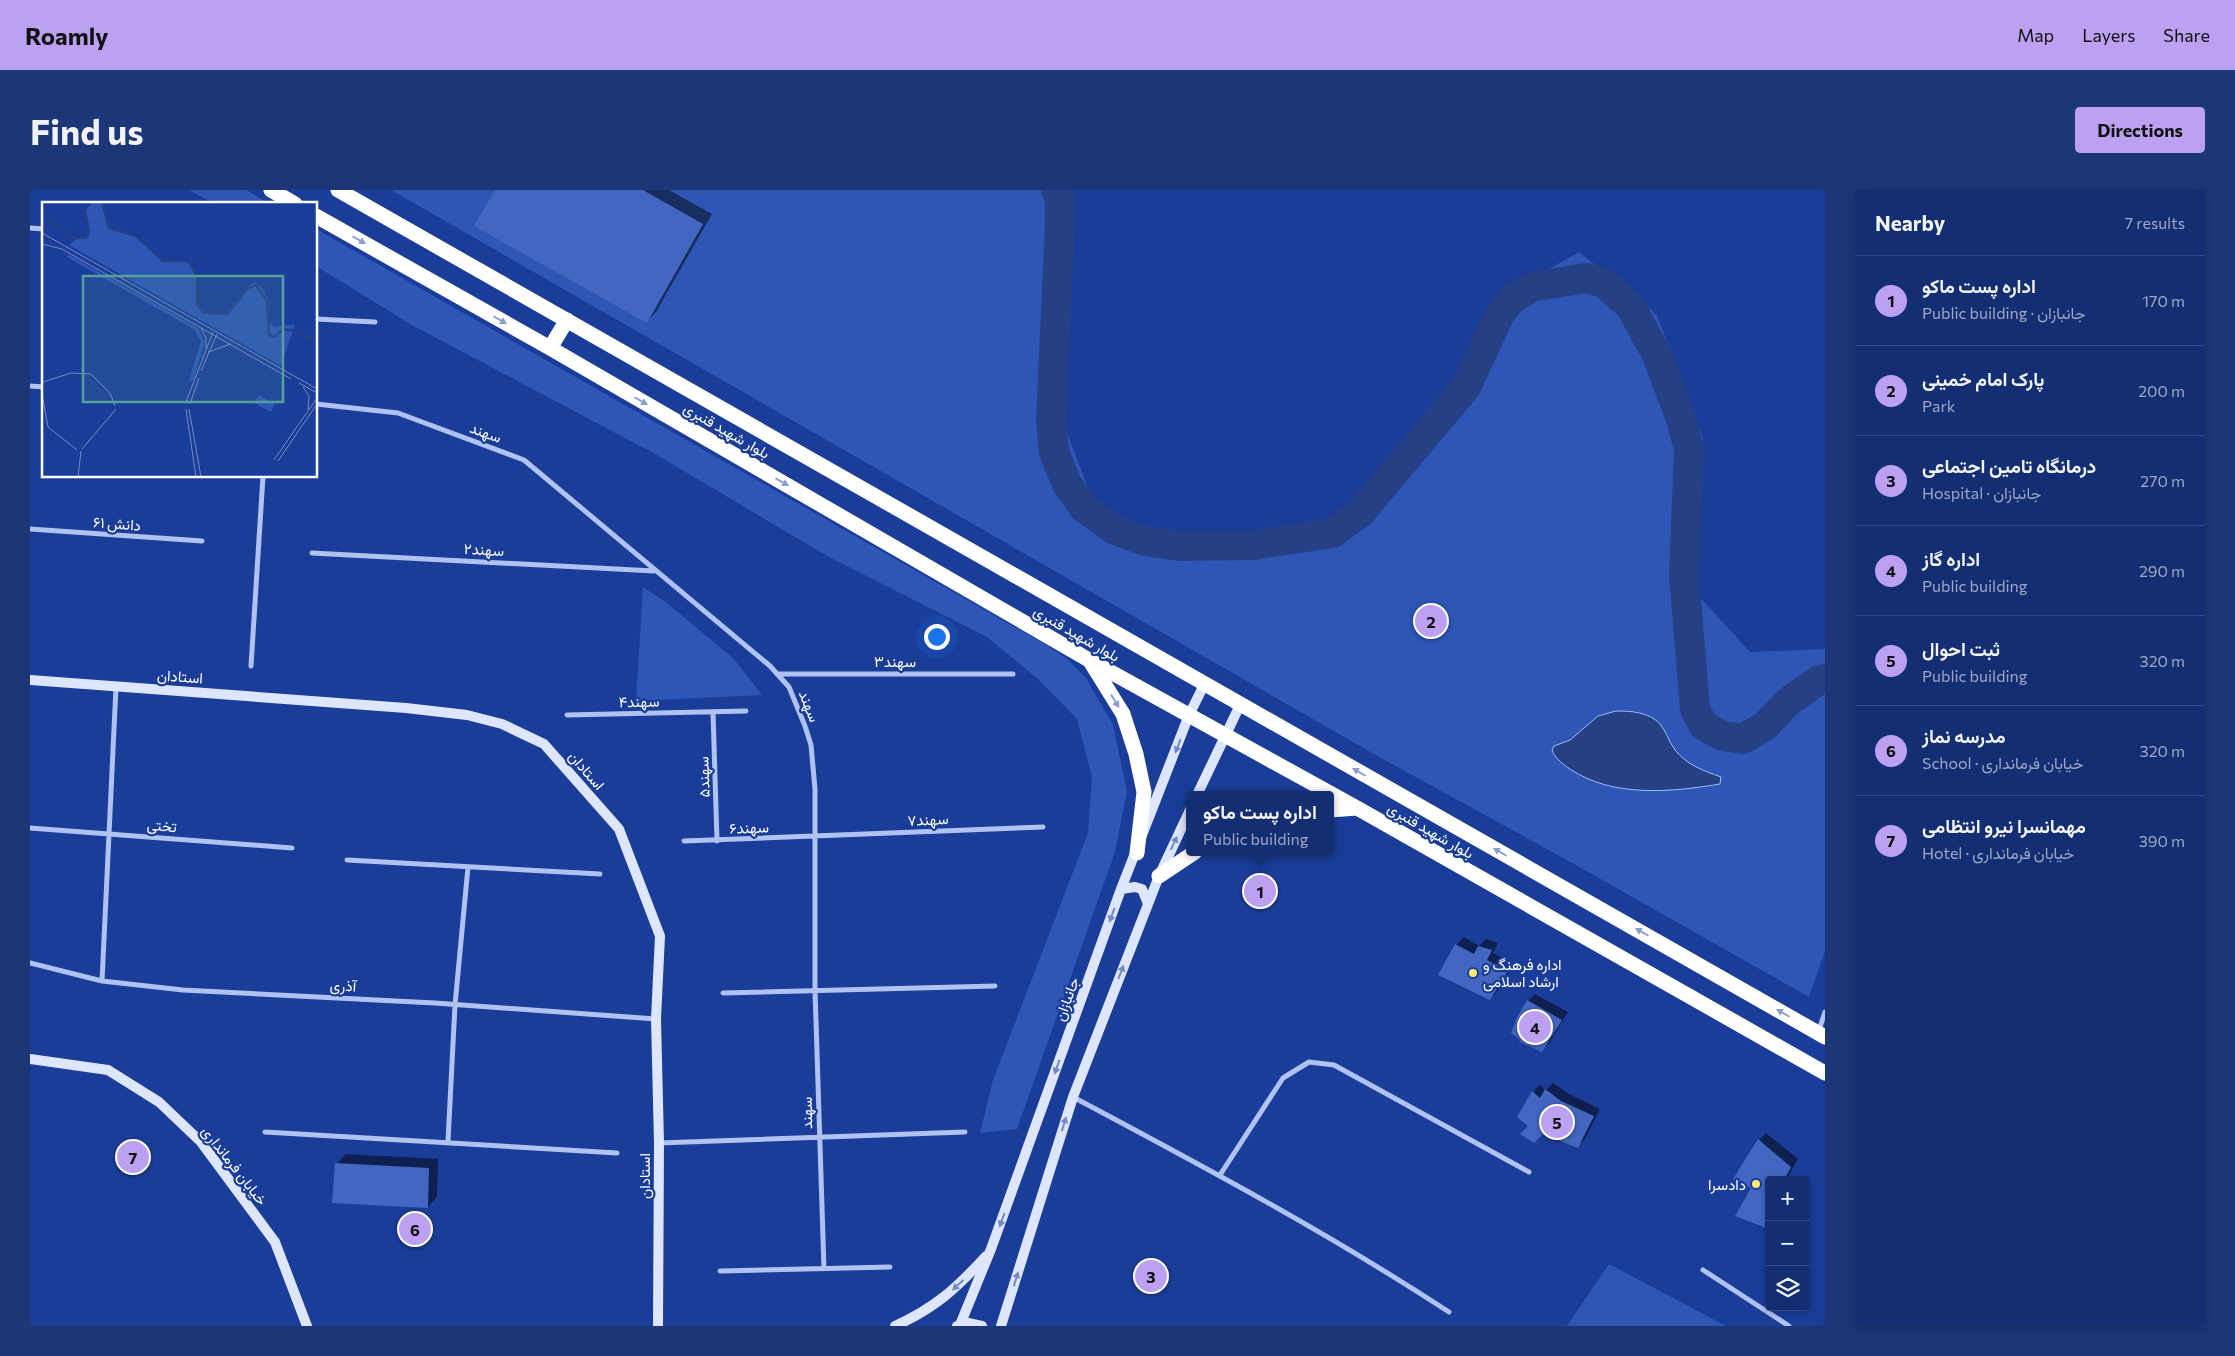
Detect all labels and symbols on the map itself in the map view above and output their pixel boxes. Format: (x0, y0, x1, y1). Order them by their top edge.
inset map (42, 202, 318, 478)
one-way arrow (351, 236, 366, 244)
one-way arrow (493, 316, 507, 324)
one-way arrow (634, 396, 648, 405)
street label: بلوار شهید قنبری (680, 398, 773, 464)
street label: سهند (467, 418, 504, 447)
one-way arrow (775, 478, 788, 487)
street label: دانش ۶۱ (92, 512, 142, 536)
street label: سهند۲ (463, 539, 505, 560)
street label: بلوار شهید قنبری (1030, 601, 1123, 667)
pin: 2 (1415, 602, 1447, 640)
your location (924, 624, 950, 650)
street label: سهند۳ (874, 652, 916, 671)
street label: استادان (156, 665, 203, 688)
street label: سهند (795, 688, 824, 725)
street label: سهند۴ (618, 692, 660, 711)
one-way arrow (1110, 694, 1119, 708)
one-way arrow (1174, 739, 1182, 754)
street label: استادان (564, 747, 609, 794)
street label: سهند۵ (693, 756, 714, 798)
one-way arrow (1351, 768, 1366, 776)
street label: بلوار شهید قنبری (1384, 798, 1477, 864)
street label: سهند۷ (907, 809, 949, 830)
street label: تختی (146, 815, 178, 837)
street label: سهند۶ (729, 817, 769, 838)
one-way arrow (1171, 836, 1179, 850)
one-way arrow (1494, 848, 1507, 857)
pin: 1 (1244, 872, 1276, 910)
one-way arrow (1108, 907, 1115, 922)
one-way arrow (1635, 928, 1648, 937)
place label: اداره فرهنگ و ارشاد اسلامی (1483, 955, 1562, 992)
one-way arrow (1117, 964, 1125, 979)
marker: اداره فرهنگ و ارشاد اسلامی (1467, 967, 1479, 979)
street label: آذری (329, 975, 358, 997)
street label: جانبازان (1050, 975, 1083, 1024)
pin: 4 (1519, 1008, 1551, 1046)
one-way arrow (1775, 1009, 1790, 1017)
one-way arrow (1053, 1060, 1060, 1075)
street label: سهند (797, 1096, 816, 1129)
pin: 5 (1541, 1103, 1573, 1141)
one-way arrow (1061, 1117, 1069, 1132)
street label: خیابان فرمانداری (197, 1122, 272, 1209)
pin: 7 (117, 1138, 149, 1176)
street label: استادان (635, 1153, 654, 1199)
place label: دادسرا (1708, 1175, 1746, 1194)
marker: دادسرا (1750, 1178, 1762, 1190)
pin: 6 (399, 1210, 431, 1248)
one-way arrow (998, 1213, 1006, 1228)
pin: 3 (1135, 1257, 1167, 1295)
one-way arrow (1012, 1272, 1020, 1287)
one-way arrow (952, 1279, 964, 1291)

